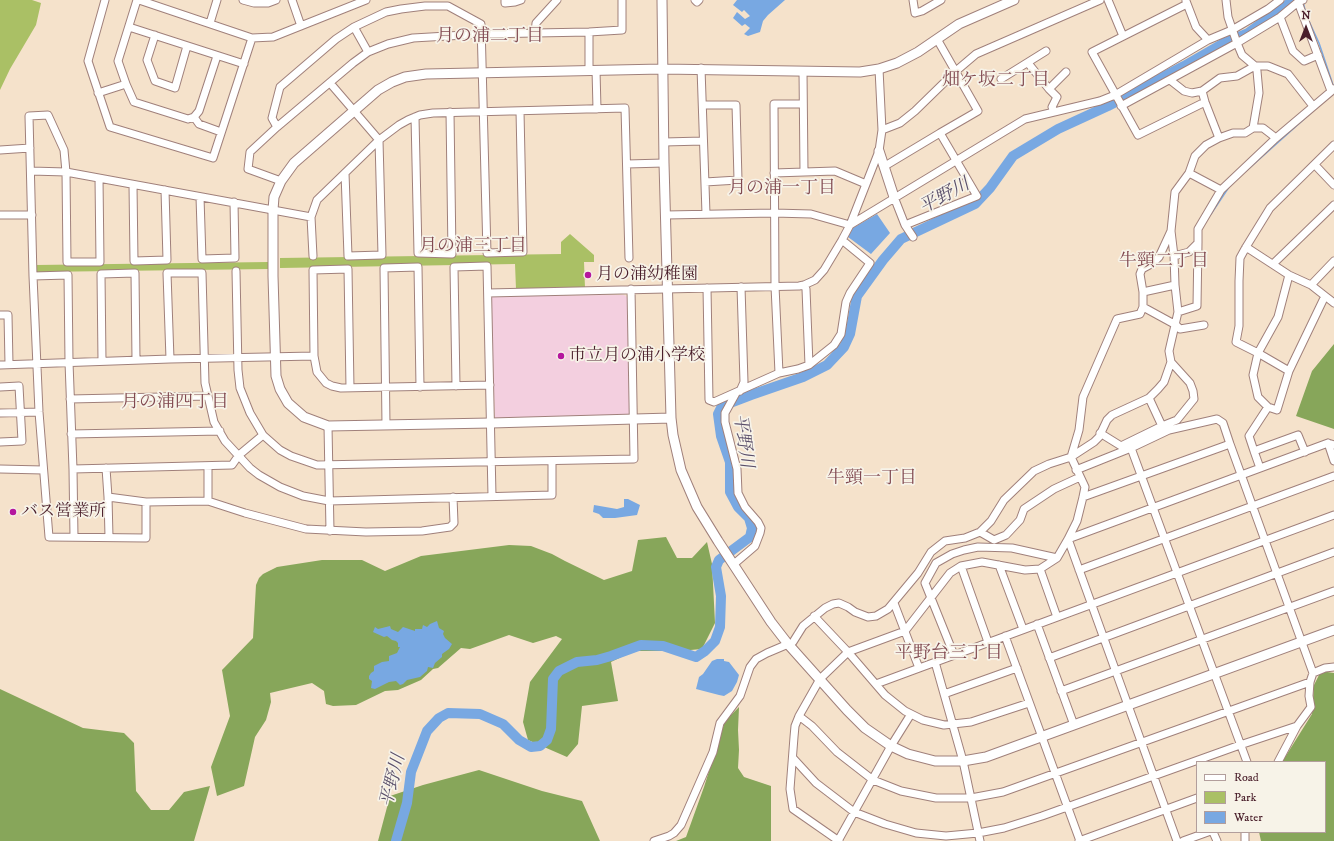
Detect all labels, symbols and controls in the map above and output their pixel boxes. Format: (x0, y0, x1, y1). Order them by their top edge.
north arrow (1286, 8, 1326, 48)
text: N (1301, 9, 1311, 23)
district label: 月の浦二丁目 (436, 26, 544, 48)
district label: 畑ケ坂二丁目 (942, 70, 1050, 92)
water label: 平野川 (916, 174, 974, 220)
district label: 月の浦一丁目 (728, 178, 836, 200)
district label: 月の浦三丁目 (419, 236, 527, 258)
district label: 牛頸二丁目 (1119, 251, 1209, 273)
place label: 月の浦幼稚園 (596, 265, 698, 285)
marker: 月の浦幼稚園 (583, 270, 593, 280)
place label: 市立月の浦小学校 (569, 346, 705, 366)
marker: 市立月の浦小学校 (556, 351, 566, 361)
district label: 月の浦四丁目 (121, 392, 229, 414)
water label: 平野川 (728, 413, 756, 469)
district label: 牛頸一丁目 (827, 468, 917, 490)
place label: バス営業所 (21, 502, 106, 522)
marker: バス営業所 (8, 507, 18, 517)
district label: 平野台三丁目 (895, 643, 1003, 665)
water label: 平野川 (377, 752, 411, 810)
legend (1196, 761, 1326, 833)
text: Road (1234, 770, 1259, 785)
text: Park (1234, 790, 1256, 805)
text: Water (1234, 810, 1263, 825)

